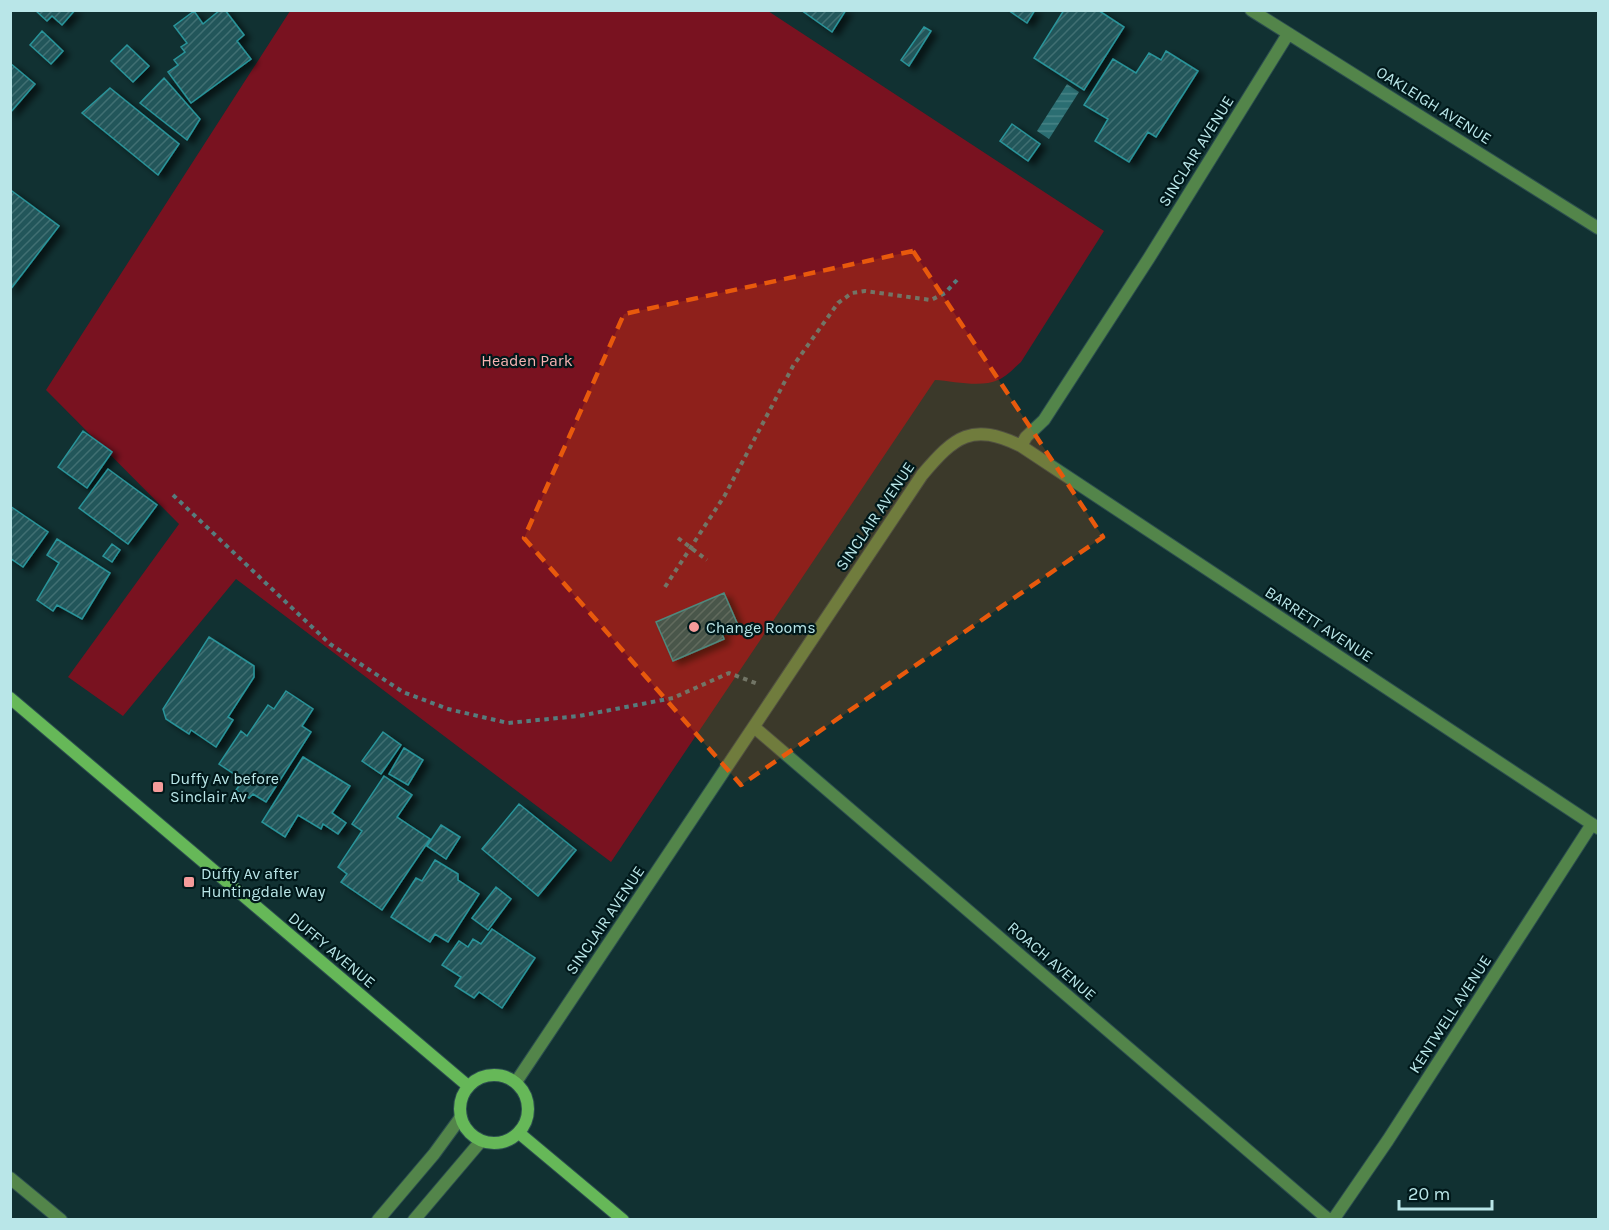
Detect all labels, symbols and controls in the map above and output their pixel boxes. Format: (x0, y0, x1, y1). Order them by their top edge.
street label: OAKLEIGH AVENUE (1373, 62, 1495, 148)
street label: SINCLAIR AVENUE (1154, 92, 1238, 210)
park label: Headen Park (481, 351, 573, 370)
street label: SINCLAIR AVENUE (832, 458, 918, 574)
street label: BARRETT AVENUE (1262, 582, 1376, 666)
place label: Change Rooms (706, 618, 816, 637)
marker: Change Rooms (687, 620, 701, 634)
place label: Duffy Av before Sinclair Av (170, 769, 279, 806)
marker: Duffy Av before Sinclair Av (151, 780, 165, 794)
street label: SINCLAIR AVENUE (562, 862, 648, 978)
place label: Duffy Av after Huntingdale Way (201, 864, 326, 901)
marker: Duffy Av after Huntingdale Way (182, 875, 196, 889)
street label: DUFFY AVENUE (285, 908, 379, 992)
street label: ROACH AVENUE (1004, 918, 1100, 1004)
street label: KENTWELL AVENUE (1405, 951, 1495, 1077)
scale bar (1399, 1173, 1492, 1211)
text: 20 m (1408, 1183, 1450, 1205)

